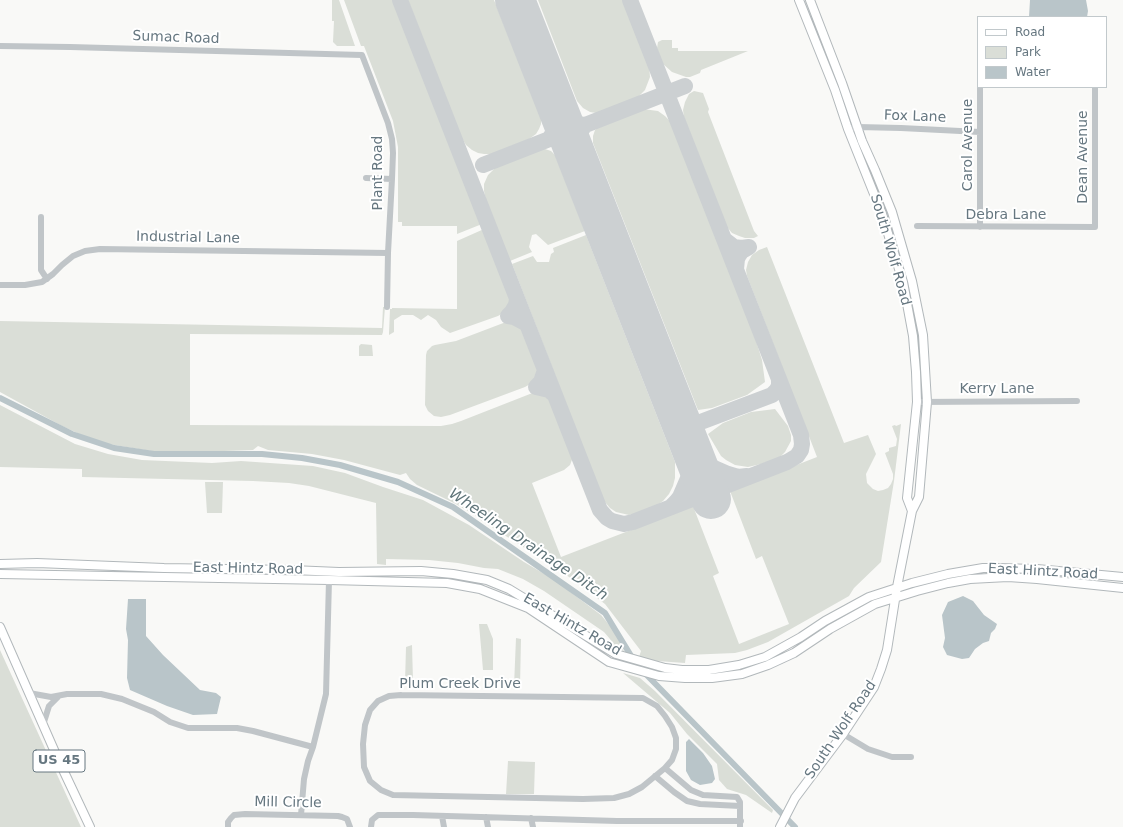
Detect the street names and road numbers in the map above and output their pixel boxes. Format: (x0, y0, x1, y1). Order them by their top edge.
street label: Sumac Road (132, 28, 220, 48)
street label: Carol Avenue (960, 99, 976, 191)
street label: Fox Lane (884, 108, 946, 126)
street label: Dean Avenue (1075, 110, 1091, 204)
street label: Plant Road (370, 136, 386, 210)
street label: South Wolf Road (866, 192, 914, 308)
street label: Debra Lane (966, 207, 1046, 223)
street label: Industrial Lane (136, 229, 240, 247)
street label: Kerry Lane (960, 381, 1034, 397)
street label: East Hintz Road (193, 560, 303, 578)
street label: East Hintz Road (987, 561, 1099, 583)
street label: East Hintz Road (520, 590, 624, 660)
street label: Plum Creek Drive (399, 676, 521, 692)
street label: South Wolf Road (802, 678, 880, 782)
road number: US 45 (33, 750, 85, 772)
street label: Mill Circle (254, 794, 322, 812)

